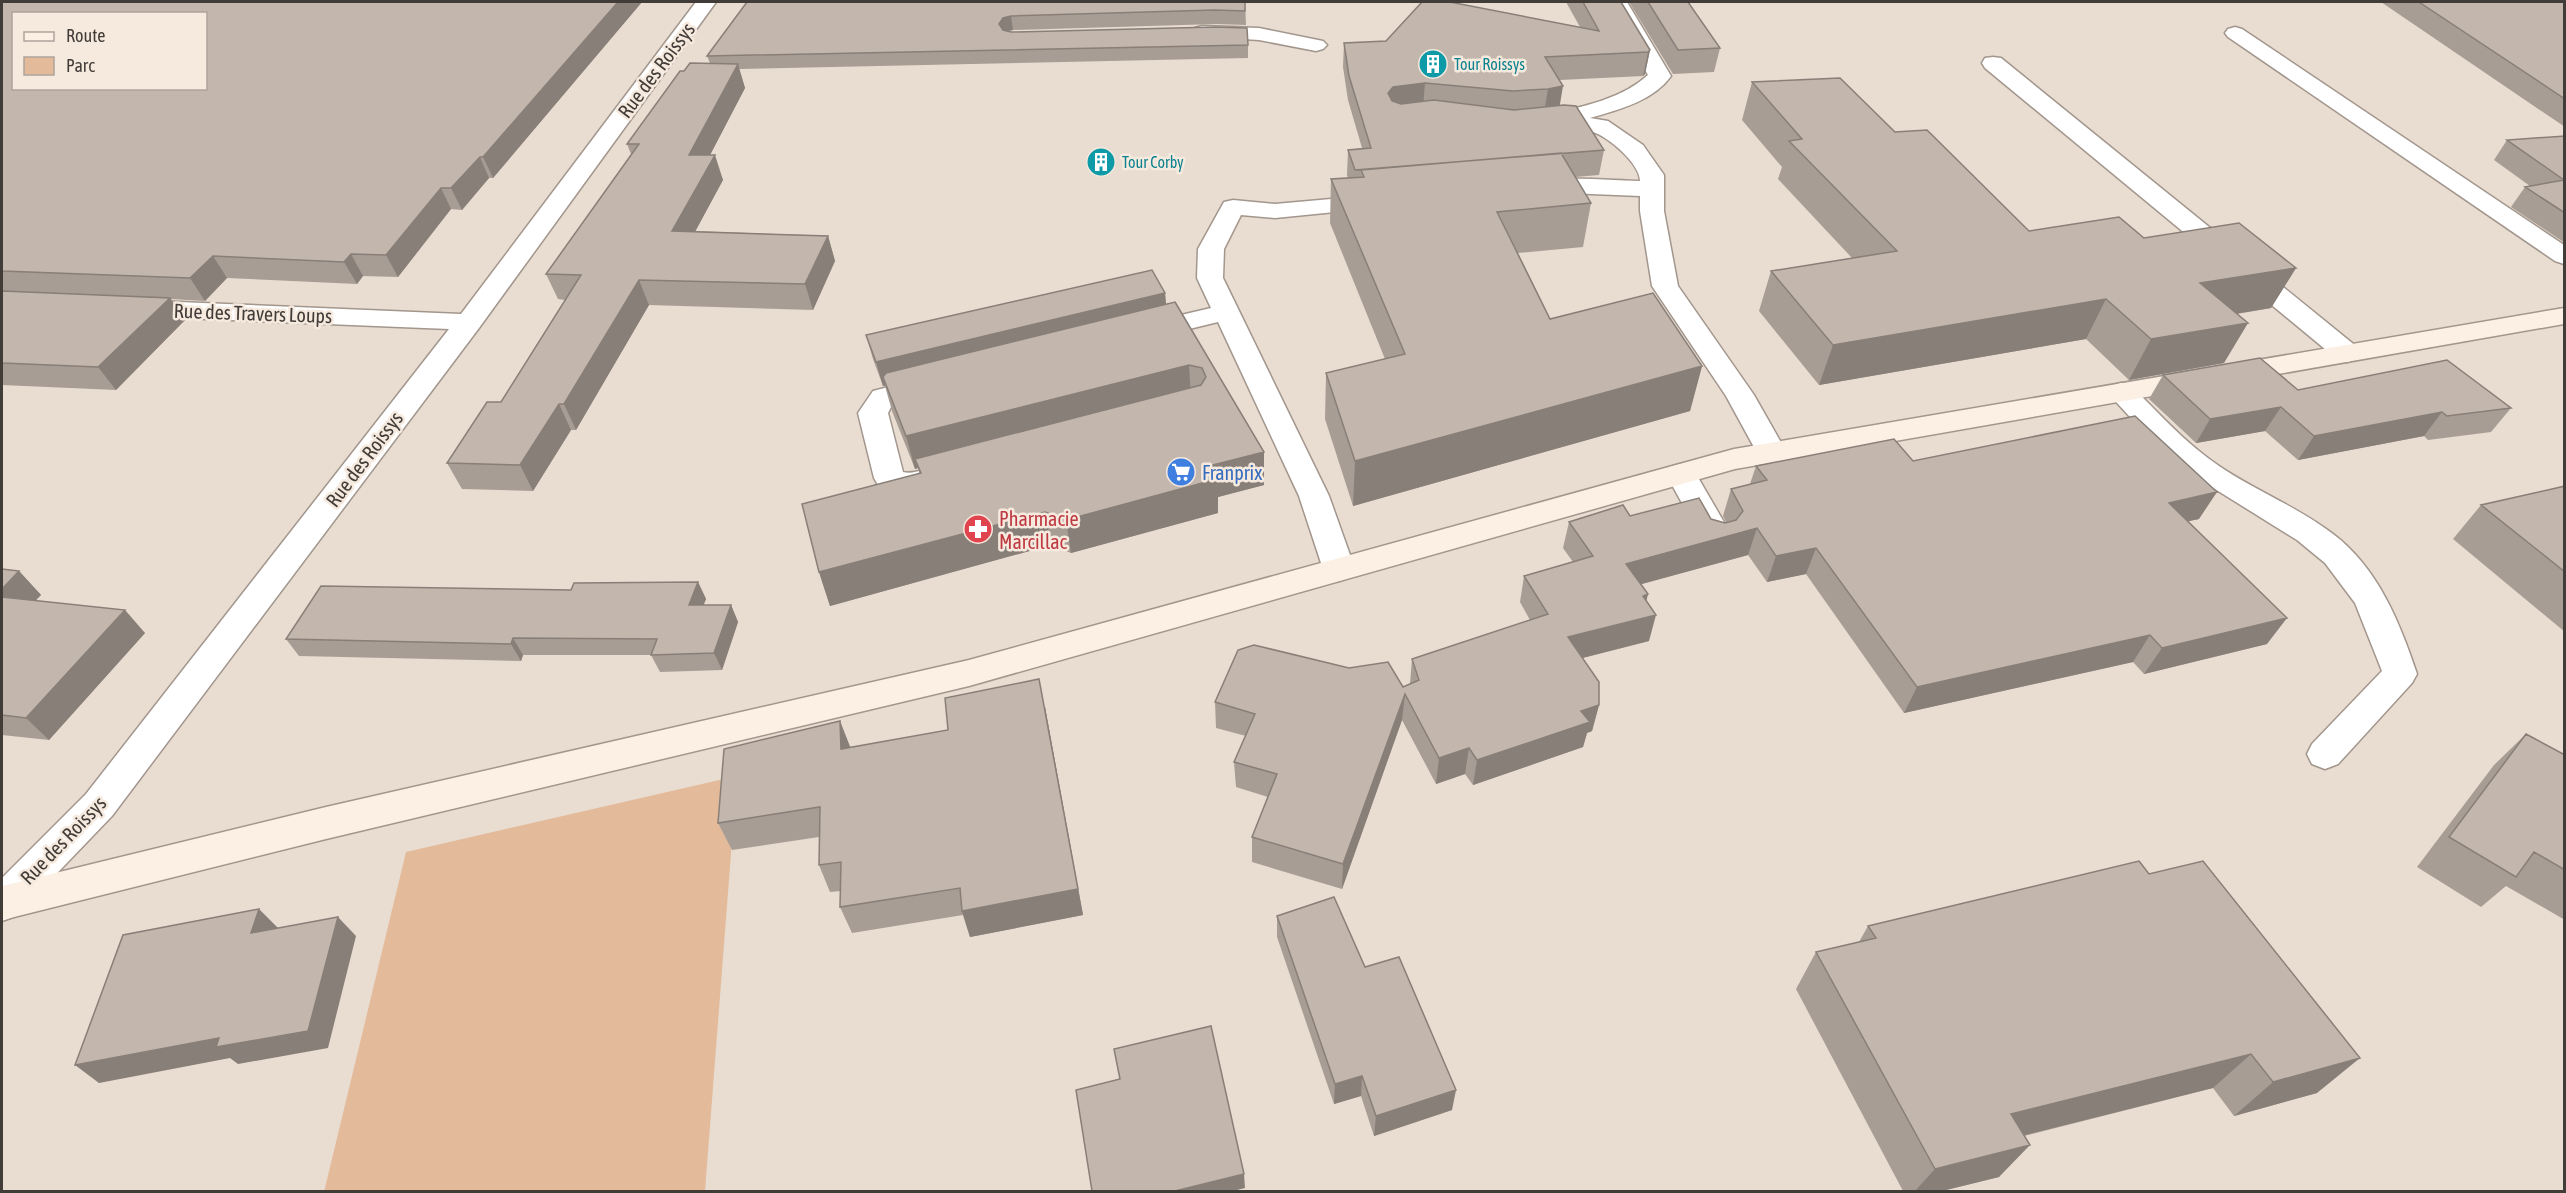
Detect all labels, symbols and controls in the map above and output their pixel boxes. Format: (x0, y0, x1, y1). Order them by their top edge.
legend (12, 12, 207, 90)
street label: Rue des Roissys (613, 18, 699, 122)
text: Route (66, 25, 105, 46)
building icon: Tour Roissys (1417, 48, 1449, 80)
text: Parc (66, 55, 95, 76)
place label: Tour Roissys (1454, 55, 1525, 74)
building icon: Tour Corby (1085, 146, 1117, 178)
place label: Tour Corby (1122, 153, 1184, 172)
street label: Rue des Travers Loups (173, 299, 333, 327)
street label: Rue des Roissys (321, 407, 407, 511)
supermarket icon: Franprix (1165, 456, 1197, 488)
place label: Franprix (1202, 461, 1262, 484)
place label: Pharmacie Marcillac (999, 507, 1078, 553)
pharmacy icon: Pharmacie Marcillac (962, 513, 994, 545)
street label: Rue des Roissys (15, 791, 111, 889)

